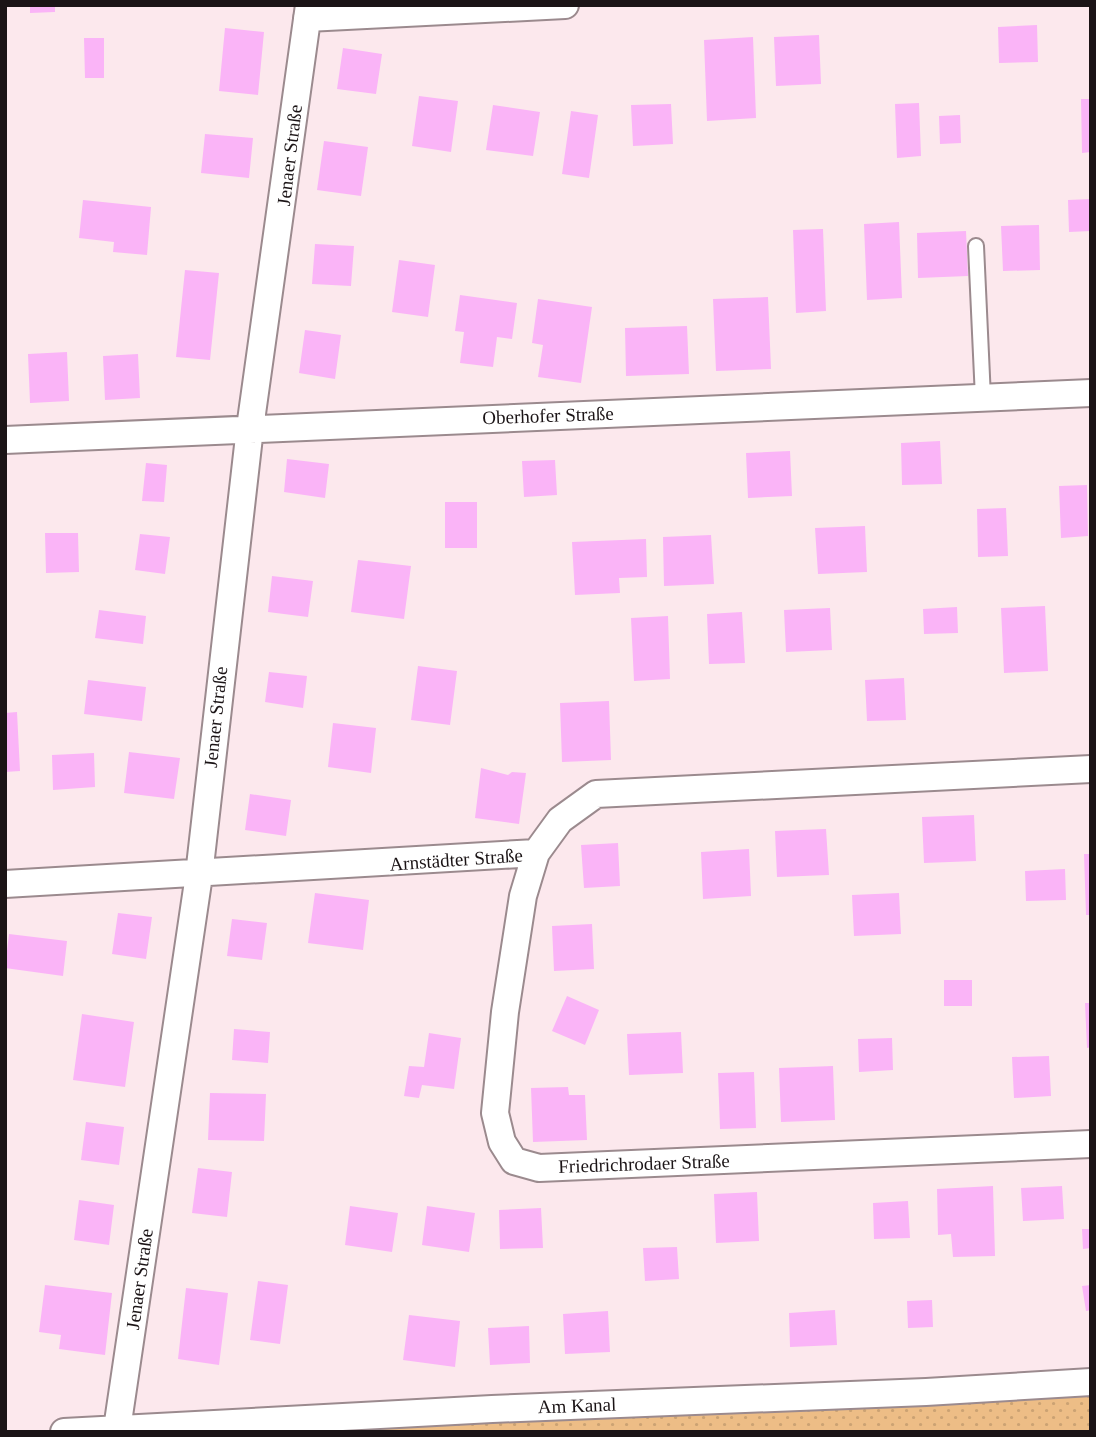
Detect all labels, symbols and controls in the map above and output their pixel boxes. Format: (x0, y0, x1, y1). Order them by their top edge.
street label: Jenaer Straße (273, 103, 306, 207)
street label: Oberhofer Straße (482, 403, 614, 428)
street label: Jenaer Straße (200, 665, 231, 769)
street label: Arnstädter Straße (389, 844, 523, 875)
street label: Friedrichrodaer Straße (558, 1150, 730, 1177)
street label: Jenaer Straße (122, 1227, 157, 1331)
street label: Am Kanal (537, 1394, 617, 1417)

